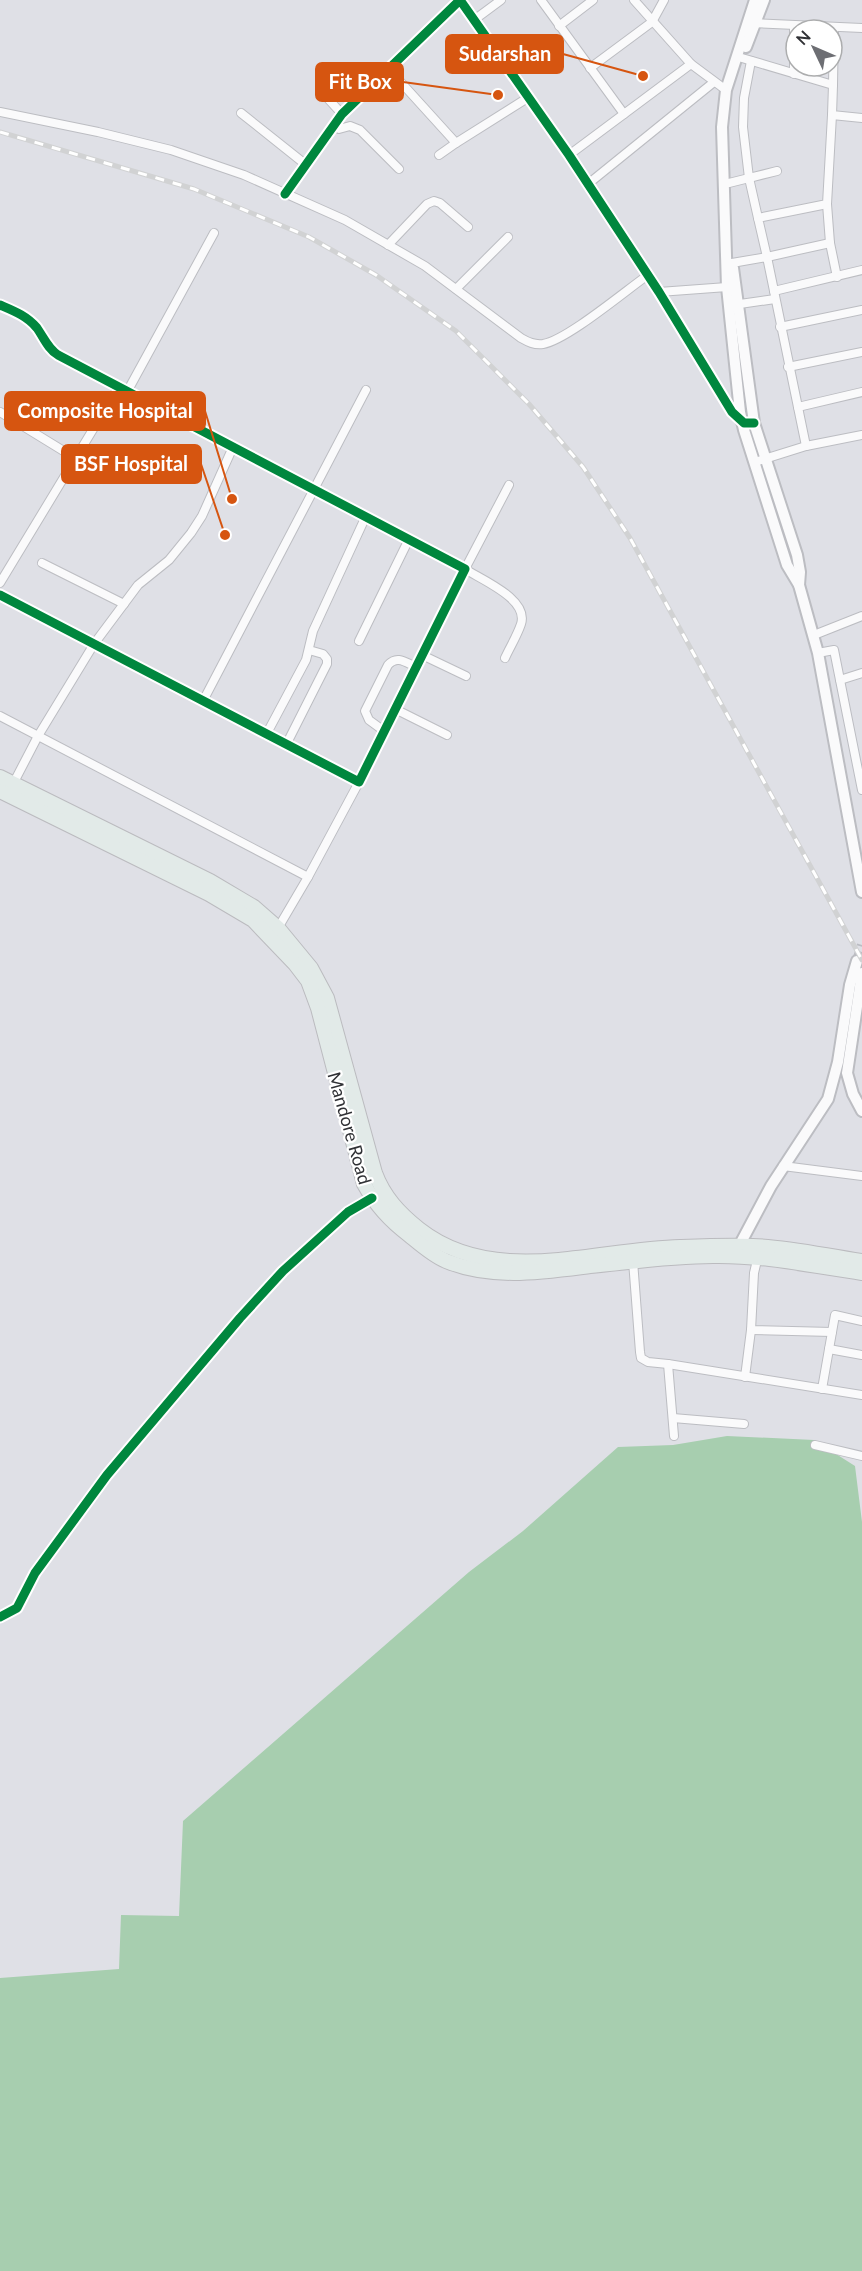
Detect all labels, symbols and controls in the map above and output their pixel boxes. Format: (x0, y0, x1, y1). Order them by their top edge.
north arrow (784, 18, 844, 78)
text: N (792, 26, 814, 48)
callout: Sudarshan (446, 35, 563, 73)
text: Sudarshan (459, 41, 551, 65)
callout: Fit Box (316, 63, 403, 101)
text: Fit Box (328, 69, 392, 93)
callout: Composite Hospital (5, 392, 205, 430)
text: Composite Hospital (17, 398, 193, 422)
callout: BSF Hospital (62, 445, 201, 483)
text: BSF Hospital (74, 451, 188, 475)
street label: Mandore Road (323, 1069, 377, 1187)

